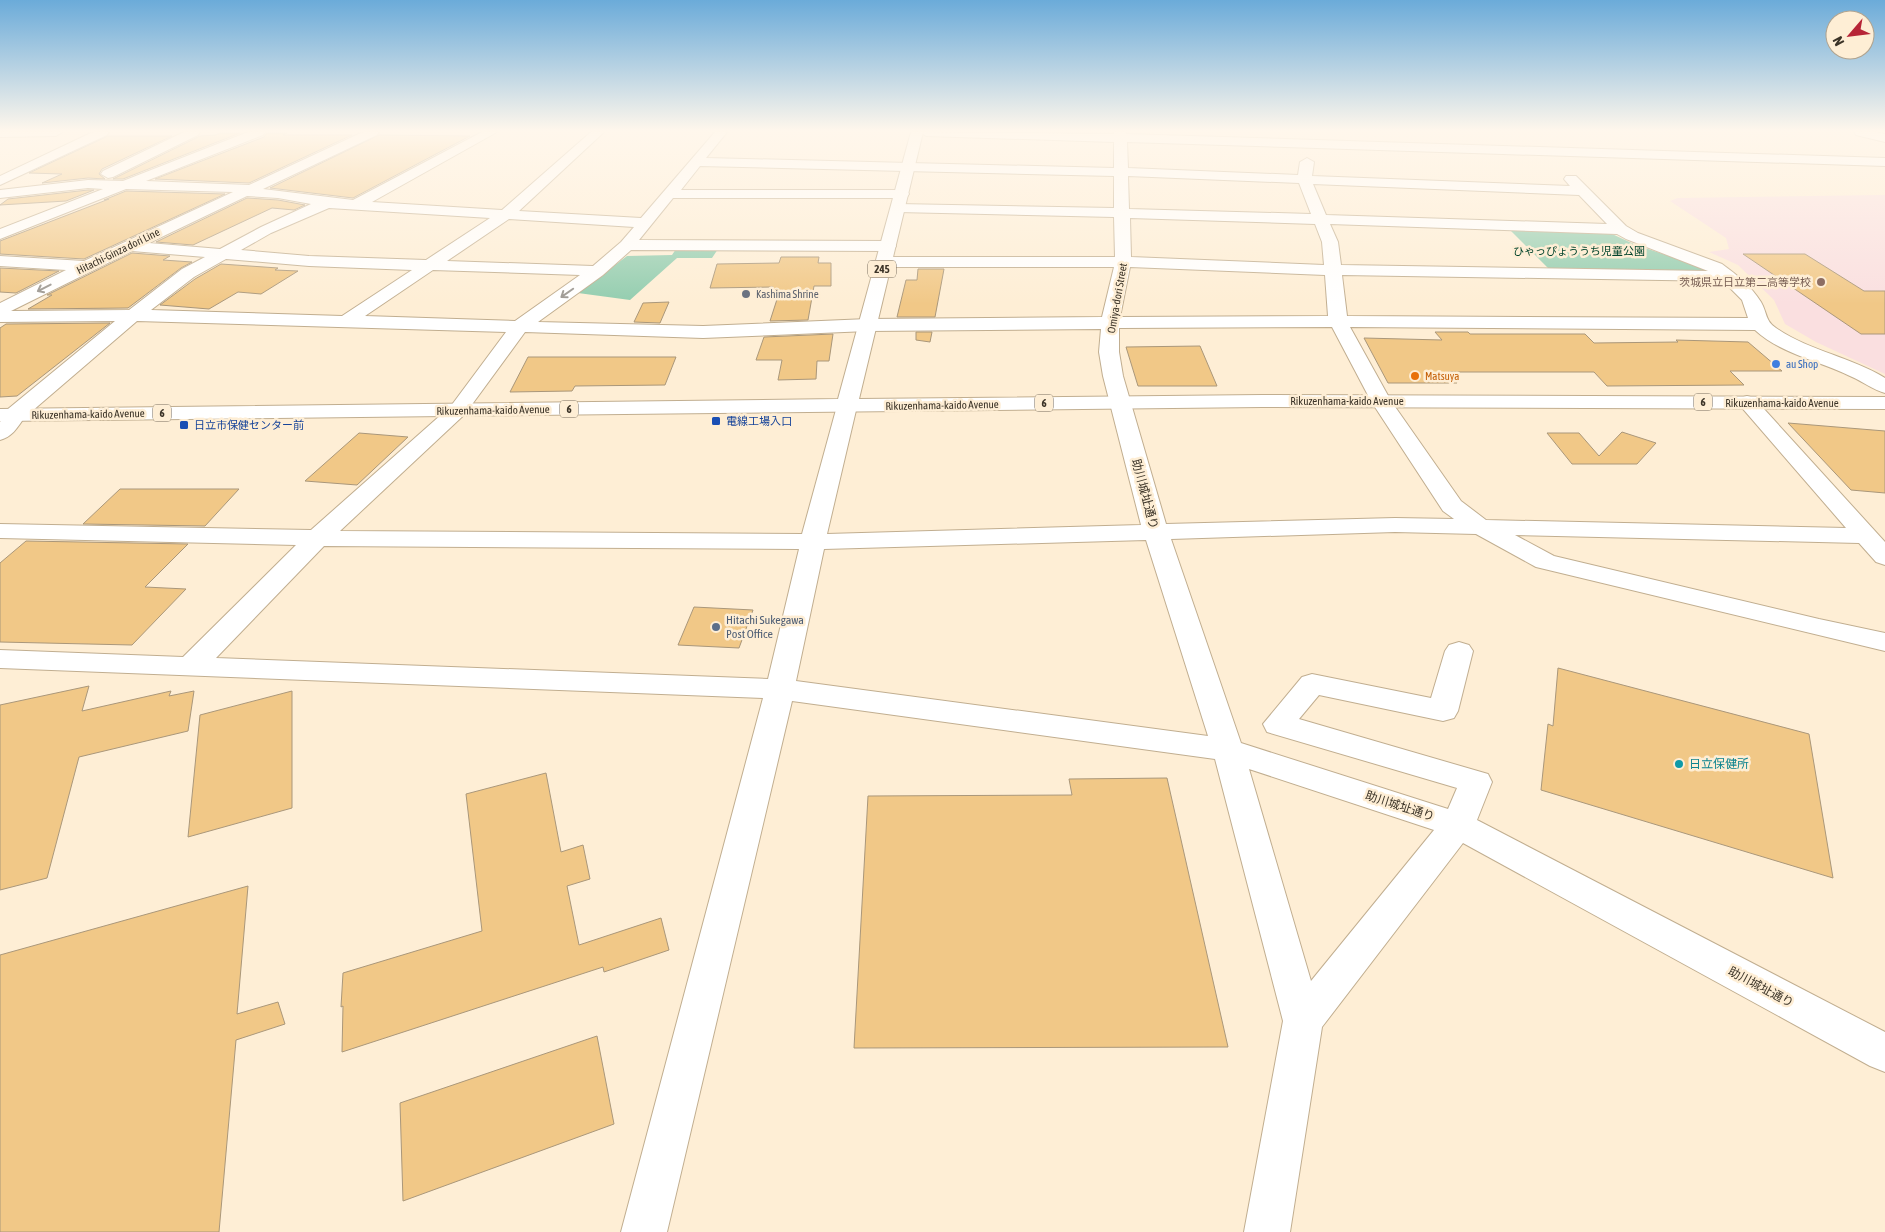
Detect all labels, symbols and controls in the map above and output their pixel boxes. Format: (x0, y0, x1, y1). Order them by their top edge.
north arrow (1825, 10, 1875, 60)
text: N (1830, 34, 1848, 49)
street label: Hitachi-Ginza dori Line (74, 226, 162, 276)
park label: ひゃっぴょううち児童公園 (1513, 245, 1645, 257)
road number: 245 (868, 260, 896, 278)
street label: Omiya-dori Street (1105, 262, 1129, 334)
place label: 茨城県立日立第二高等学校 (1679, 276, 1811, 288)
marker: 茨城県立日立第二高等学校 (1815, 276, 1827, 288)
one-way arrow (37, 284, 52, 293)
one-way arrow (560, 288, 574, 298)
marker: Kashima Shrine (740, 288, 752, 300)
place label: Kashima Shrine (756, 288, 819, 300)
marker: au Shop (1770, 358, 1782, 370)
place label: au Shop (1786, 358, 1818, 370)
marker: Matsuya (1409, 370, 1421, 382)
place label: Matsuya (1425, 370, 1459, 382)
road number: 6 (1035, 394, 1053, 412)
road number: 6 (1694, 394, 1712, 411)
street label: Rikuzenhama-kaido Avenue (1290, 395, 1404, 407)
street label: Rikuzenhama-kaido Avenue (1725, 397, 1839, 409)
street label: Rikuzenhama-kaido Avenue (885, 398, 999, 412)
road number: 6 (560, 400, 578, 418)
street label: Rikuzenhama-kaido Avenue (436, 403, 550, 417)
road number: 6 (153, 404, 171, 422)
street label: Rikuzenhama-kaido Avenue (31, 407, 145, 421)
marker: 電線工場入口 (710, 415, 722, 427)
place label: 電線工場入口 (726, 415, 792, 427)
marker: 日立市保健センター前 (178, 419, 190, 431)
place label: 日立市保健センター前 (194, 419, 304, 431)
street label: 助川城址通り (1129, 457, 1161, 531)
place label: Hitachi Sukegawa Post Office (726, 613, 804, 641)
marker: Hitachi Sukegawa Post Office (710, 621, 722, 633)
place label: 日立保健所 (1689, 757, 1749, 771)
marker: 日立保健所 (1673, 758, 1685, 770)
street label: 助川城址通り (1364, 788, 1436, 824)
street label: 助川城址通り (1726, 964, 1796, 1010)

